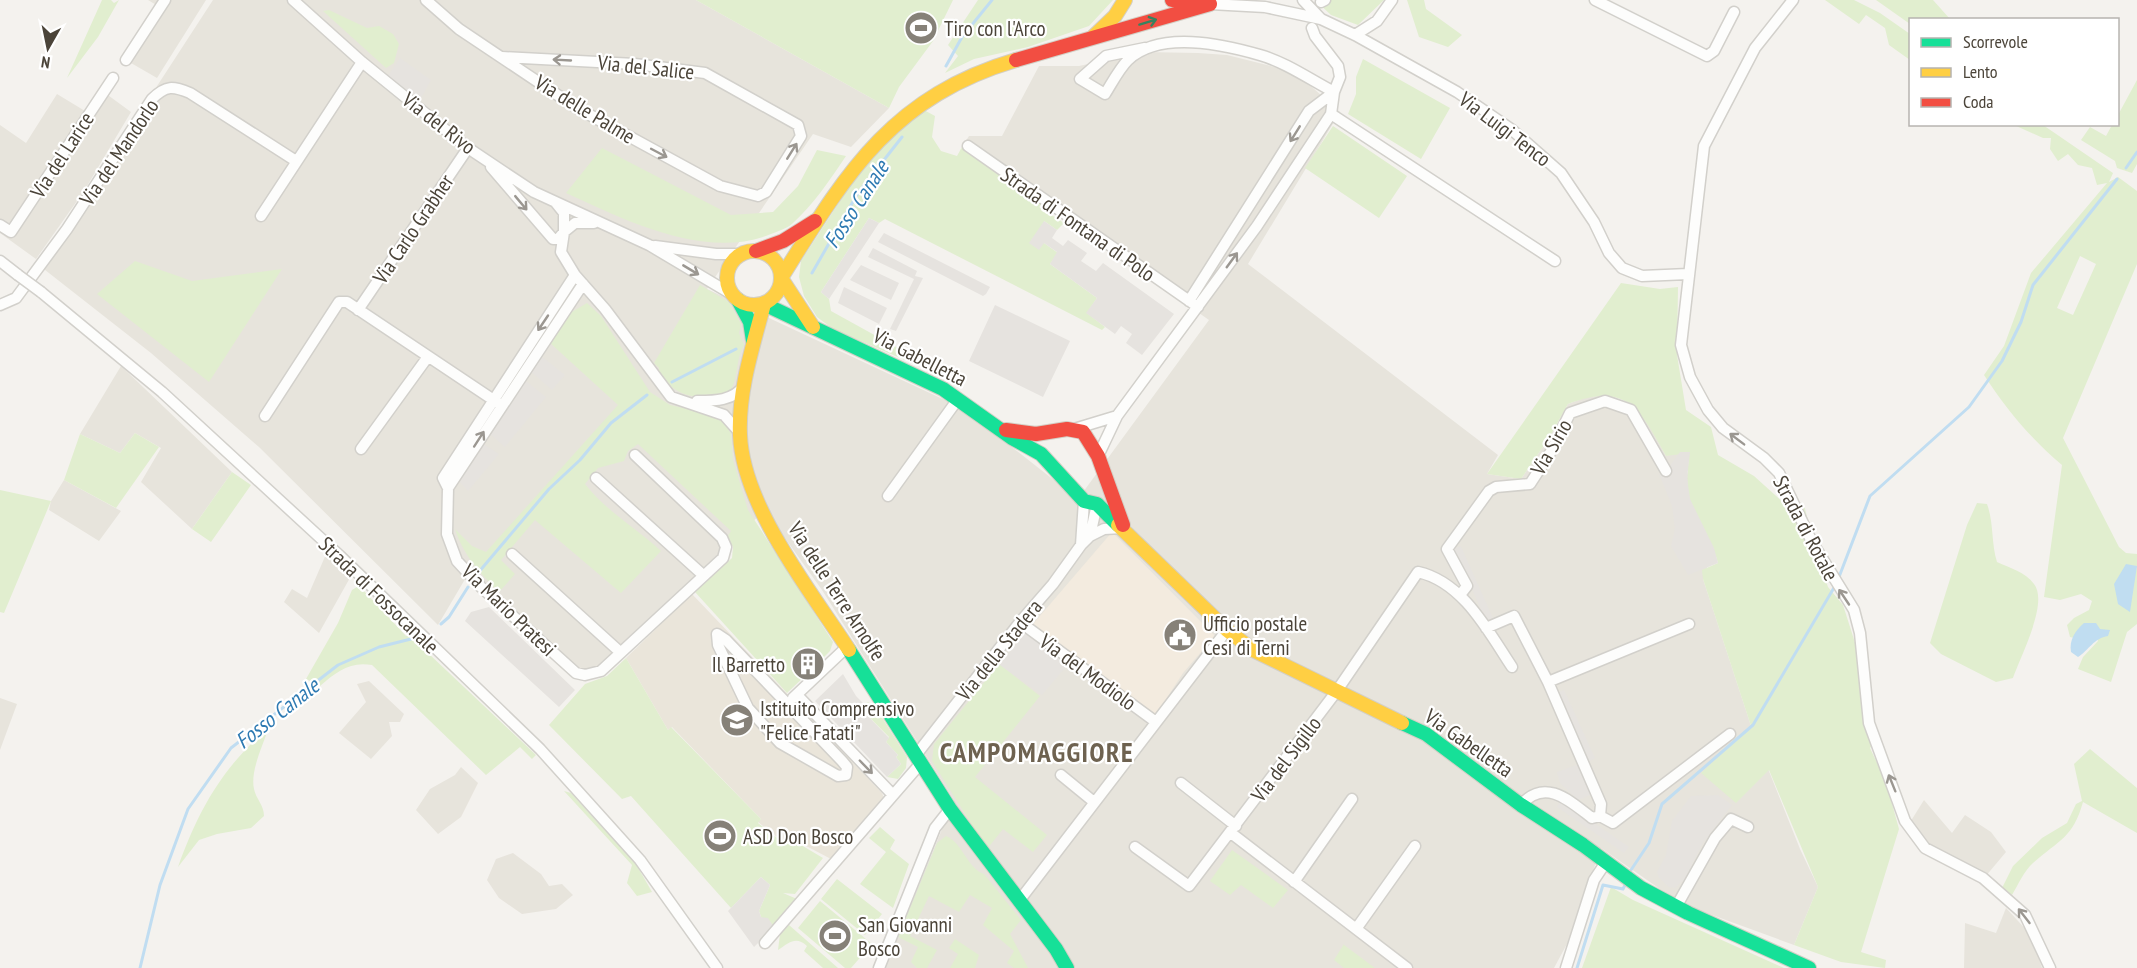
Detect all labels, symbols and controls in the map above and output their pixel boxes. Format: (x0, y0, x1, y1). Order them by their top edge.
sports icon: Tiro con l'Arco (903, 10, 939, 46)
place label: Tiro con l'Arco (944, 15, 1046, 42)
one-way arrow (1138, 16, 1157, 27)
north arrow (18, 18, 78, 78)
legend (1909, 18, 2119, 126)
text: Scorrevole (1963, 30, 2028, 53)
street label: Via del Salice (595, 48, 696, 85)
text: N (40, 52, 51, 73)
one-way arrow (553, 55, 572, 66)
text: Lento (1963, 60, 1998, 83)
street label: Via delle Palme (529, 68, 640, 150)
street label: Via del Rivo (396, 85, 481, 160)
street label: Via Luigi Tenco (1453, 85, 1556, 172)
text: Coda (1963, 90, 1994, 113)
street label: Via del Mandorlo (73, 93, 165, 211)
street label: Via del Larice (24, 107, 100, 204)
one-way arrow (1288, 125, 1300, 142)
one-way arrow (787, 143, 799, 160)
one-way arrow (650, 148, 668, 159)
water label: Fosso Canale (817, 153, 896, 253)
street label: Strada di Fontana di Polo (996, 161, 1160, 287)
street label: Via Carlo Grabher (366, 169, 460, 290)
one-way arrow (515, 195, 528, 211)
one-way arrow (1226, 253, 1238, 269)
one-way arrow (682, 264, 699, 276)
one-way arrow (536, 315, 549, 332)
street label: Via Gabelletta (868, 321, 972, 392)
street label: Via Sirio (1524, 414, 1578, 481)
one-way arrow (474, 431, 486, 448)
one-way arrow (1729, 433, 1745, 445)
street label: Strada di Rotale (1767, 471, 1845, 585)
street label: Via delle Terre Arnolfe (782, 516, 892, 665)
street label: Strada di Fossocanale (313, 531, 445, 659)
street label: Via Mario Pratesi (455, 557, 562, 662)
one-way arrow (1838, 589, 1850, 606)
street label: Via della Stadera (949, 594, 1048, 707)
place label: Ufficio postale Cesi di Terni (1203, 610, 1307, 661)
public building icon: Ufficio postale Cesi di Terni (1162, 617, 1198, 653)
street label: Via del Modiolo (1033, 627, 1142, 716)
building icon: Il Barretto (790, 646, 826, 682)
place label: Il Barretto (712, 651, 785, 678)
water label: Fosso Canale (229, 670, 326, 754)
place label: Istituito Comprensivo "Felice Fatati" (760, 695, 914, 746)
school or university icon: Istituito Comprensivo "Felice Fatati" (719, 702, 755, 738)
street label: Via Gabelletta (1419, 702, 1519, 783)
street label: Via del Sigillo (1244, 711, 1327, 808)
district label: CAMPOMAGGIORE (940, 735, 1134, 769)
one-way arrow (859, 760, 874, 775)
one-way arrow (1886, 774, 1897, 793)
sports icon: ASD Don Bosco (702, 818, 738, 854)
place label: ASD Don Bosco (743, 823, 853, 850)
one-way arrow (2017, 909, 2030, 925)
place label: San Giovanni Bosco (858, 911, 952, 962)
sports icon: San Giovanni Bosco (817, 918, 853, 954)

